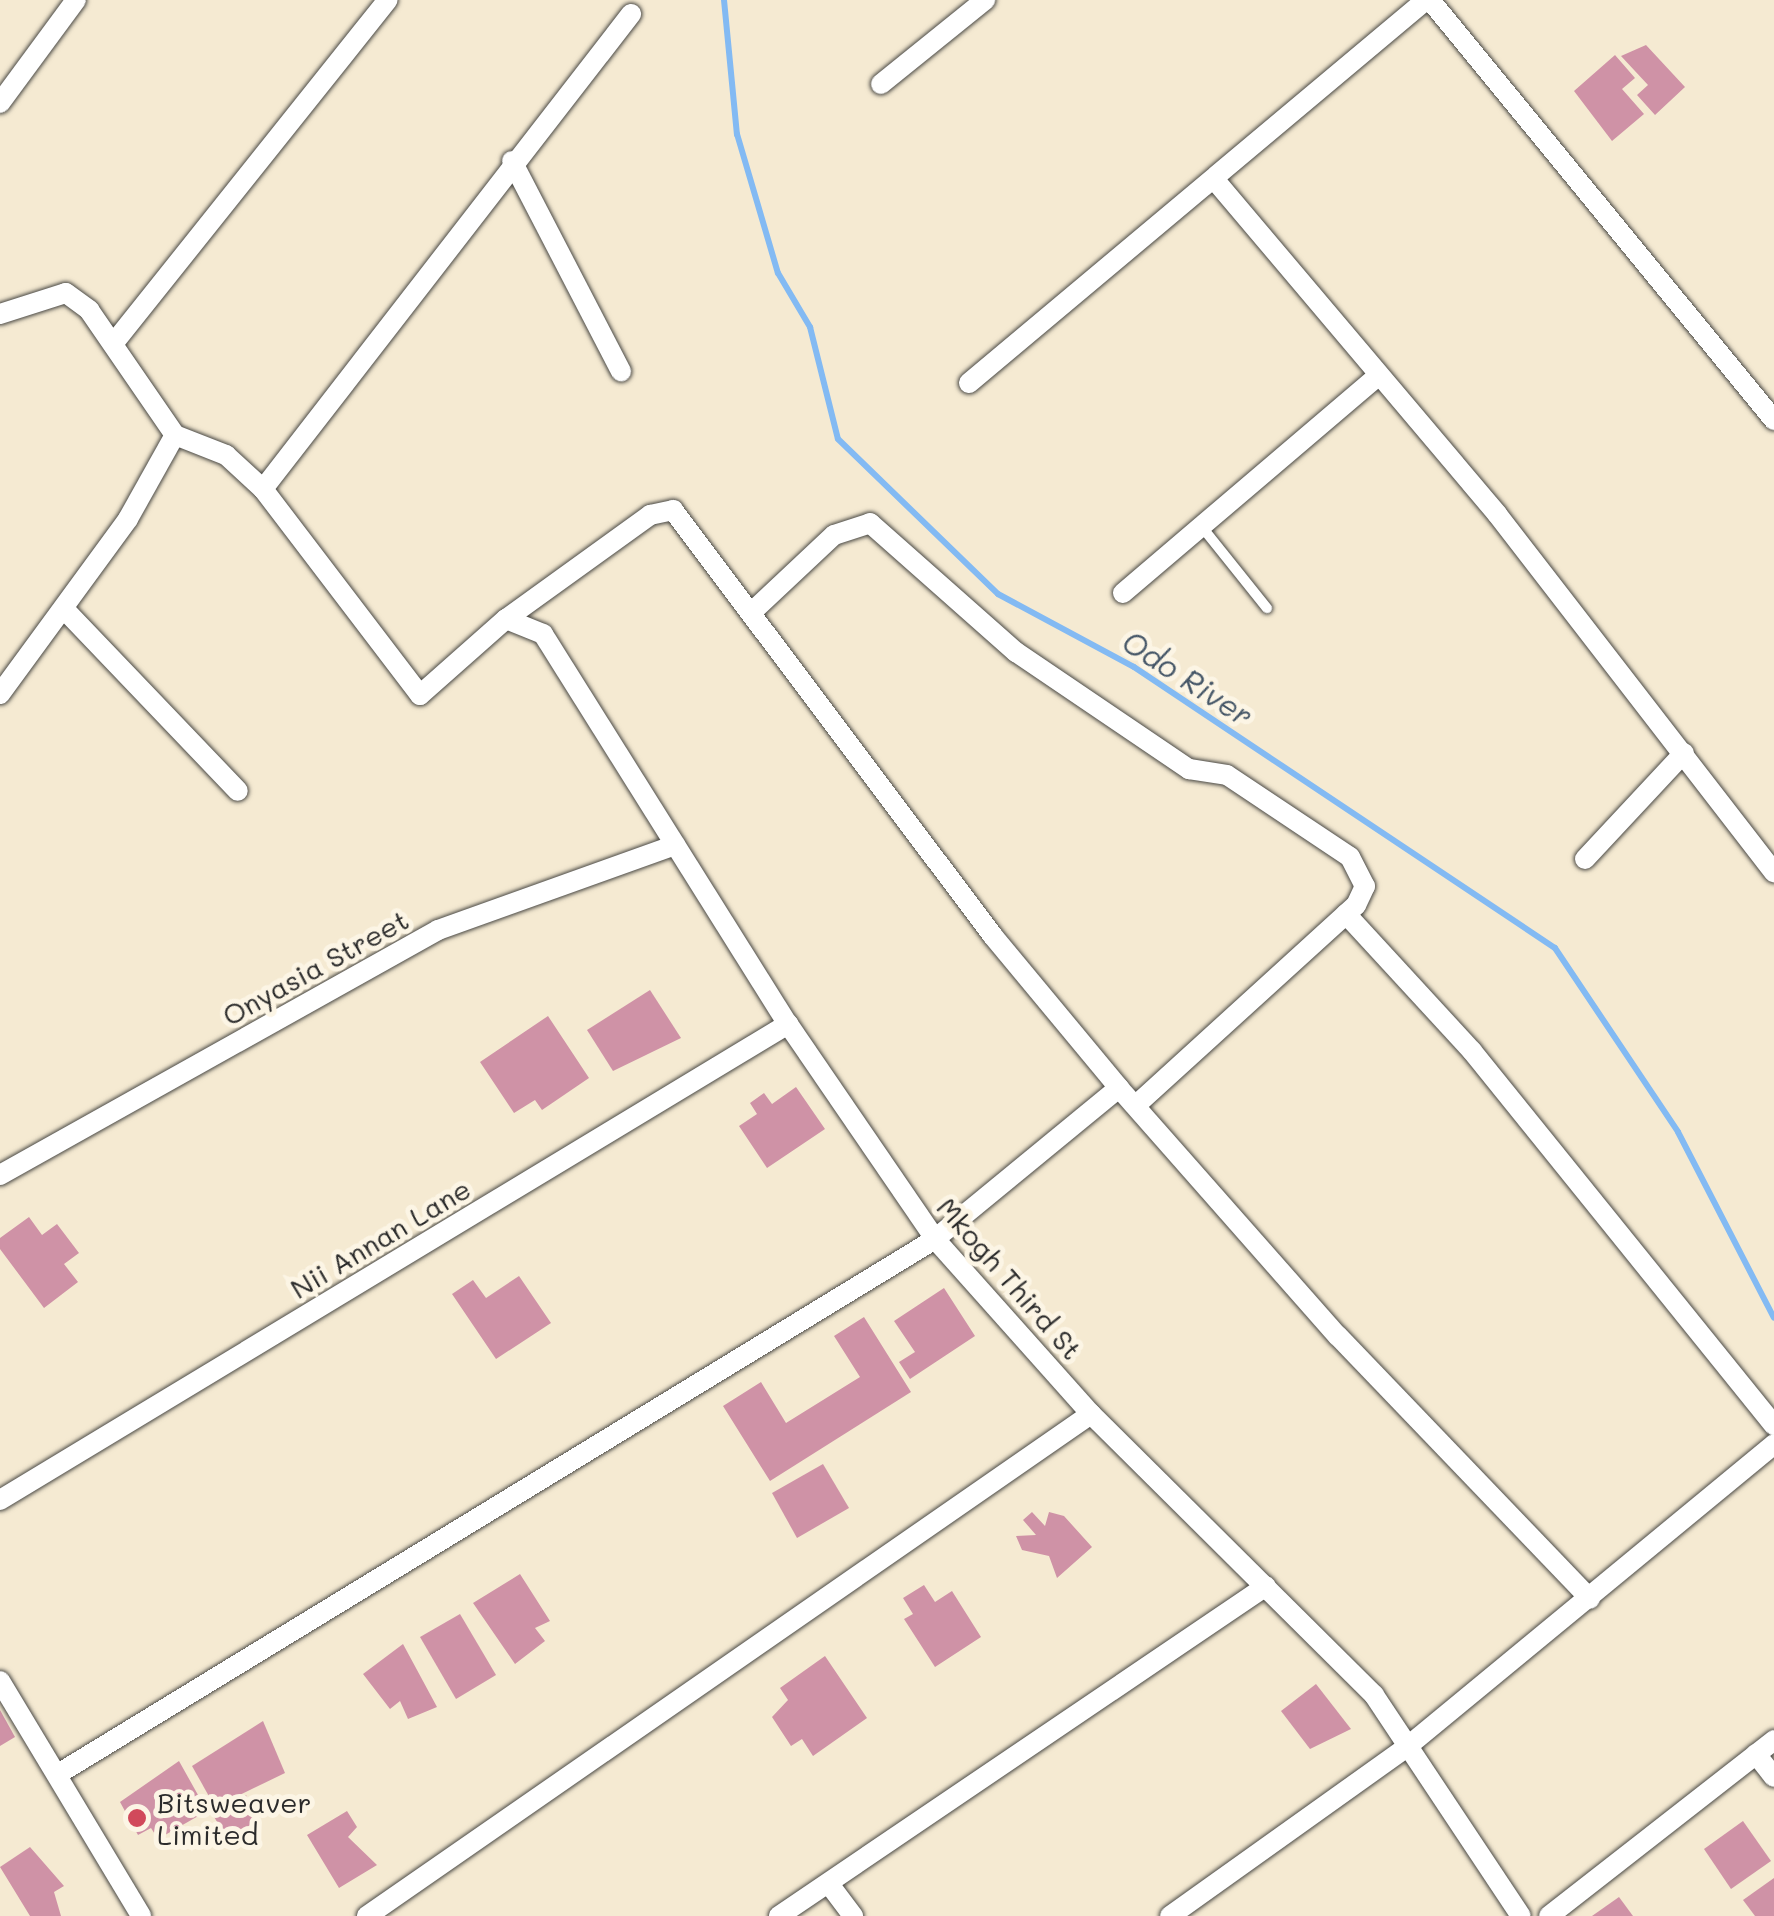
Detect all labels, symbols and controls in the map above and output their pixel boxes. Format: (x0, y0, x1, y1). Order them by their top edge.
water label: Odo River (1116, 623, 1260, 733)
street label: Onyasia Street (216, 902, 414, 1032)
street label: Nii Annan Lane (284, 1171, 476, 1305)
street label: Mkogh Third St (931, 1190, 1089, 1366)
place label: Bitsweaver Limited (157, 1785, 312, 1851)
marker: Bitsweaver Limited (126, 1807, 148, 1829)

